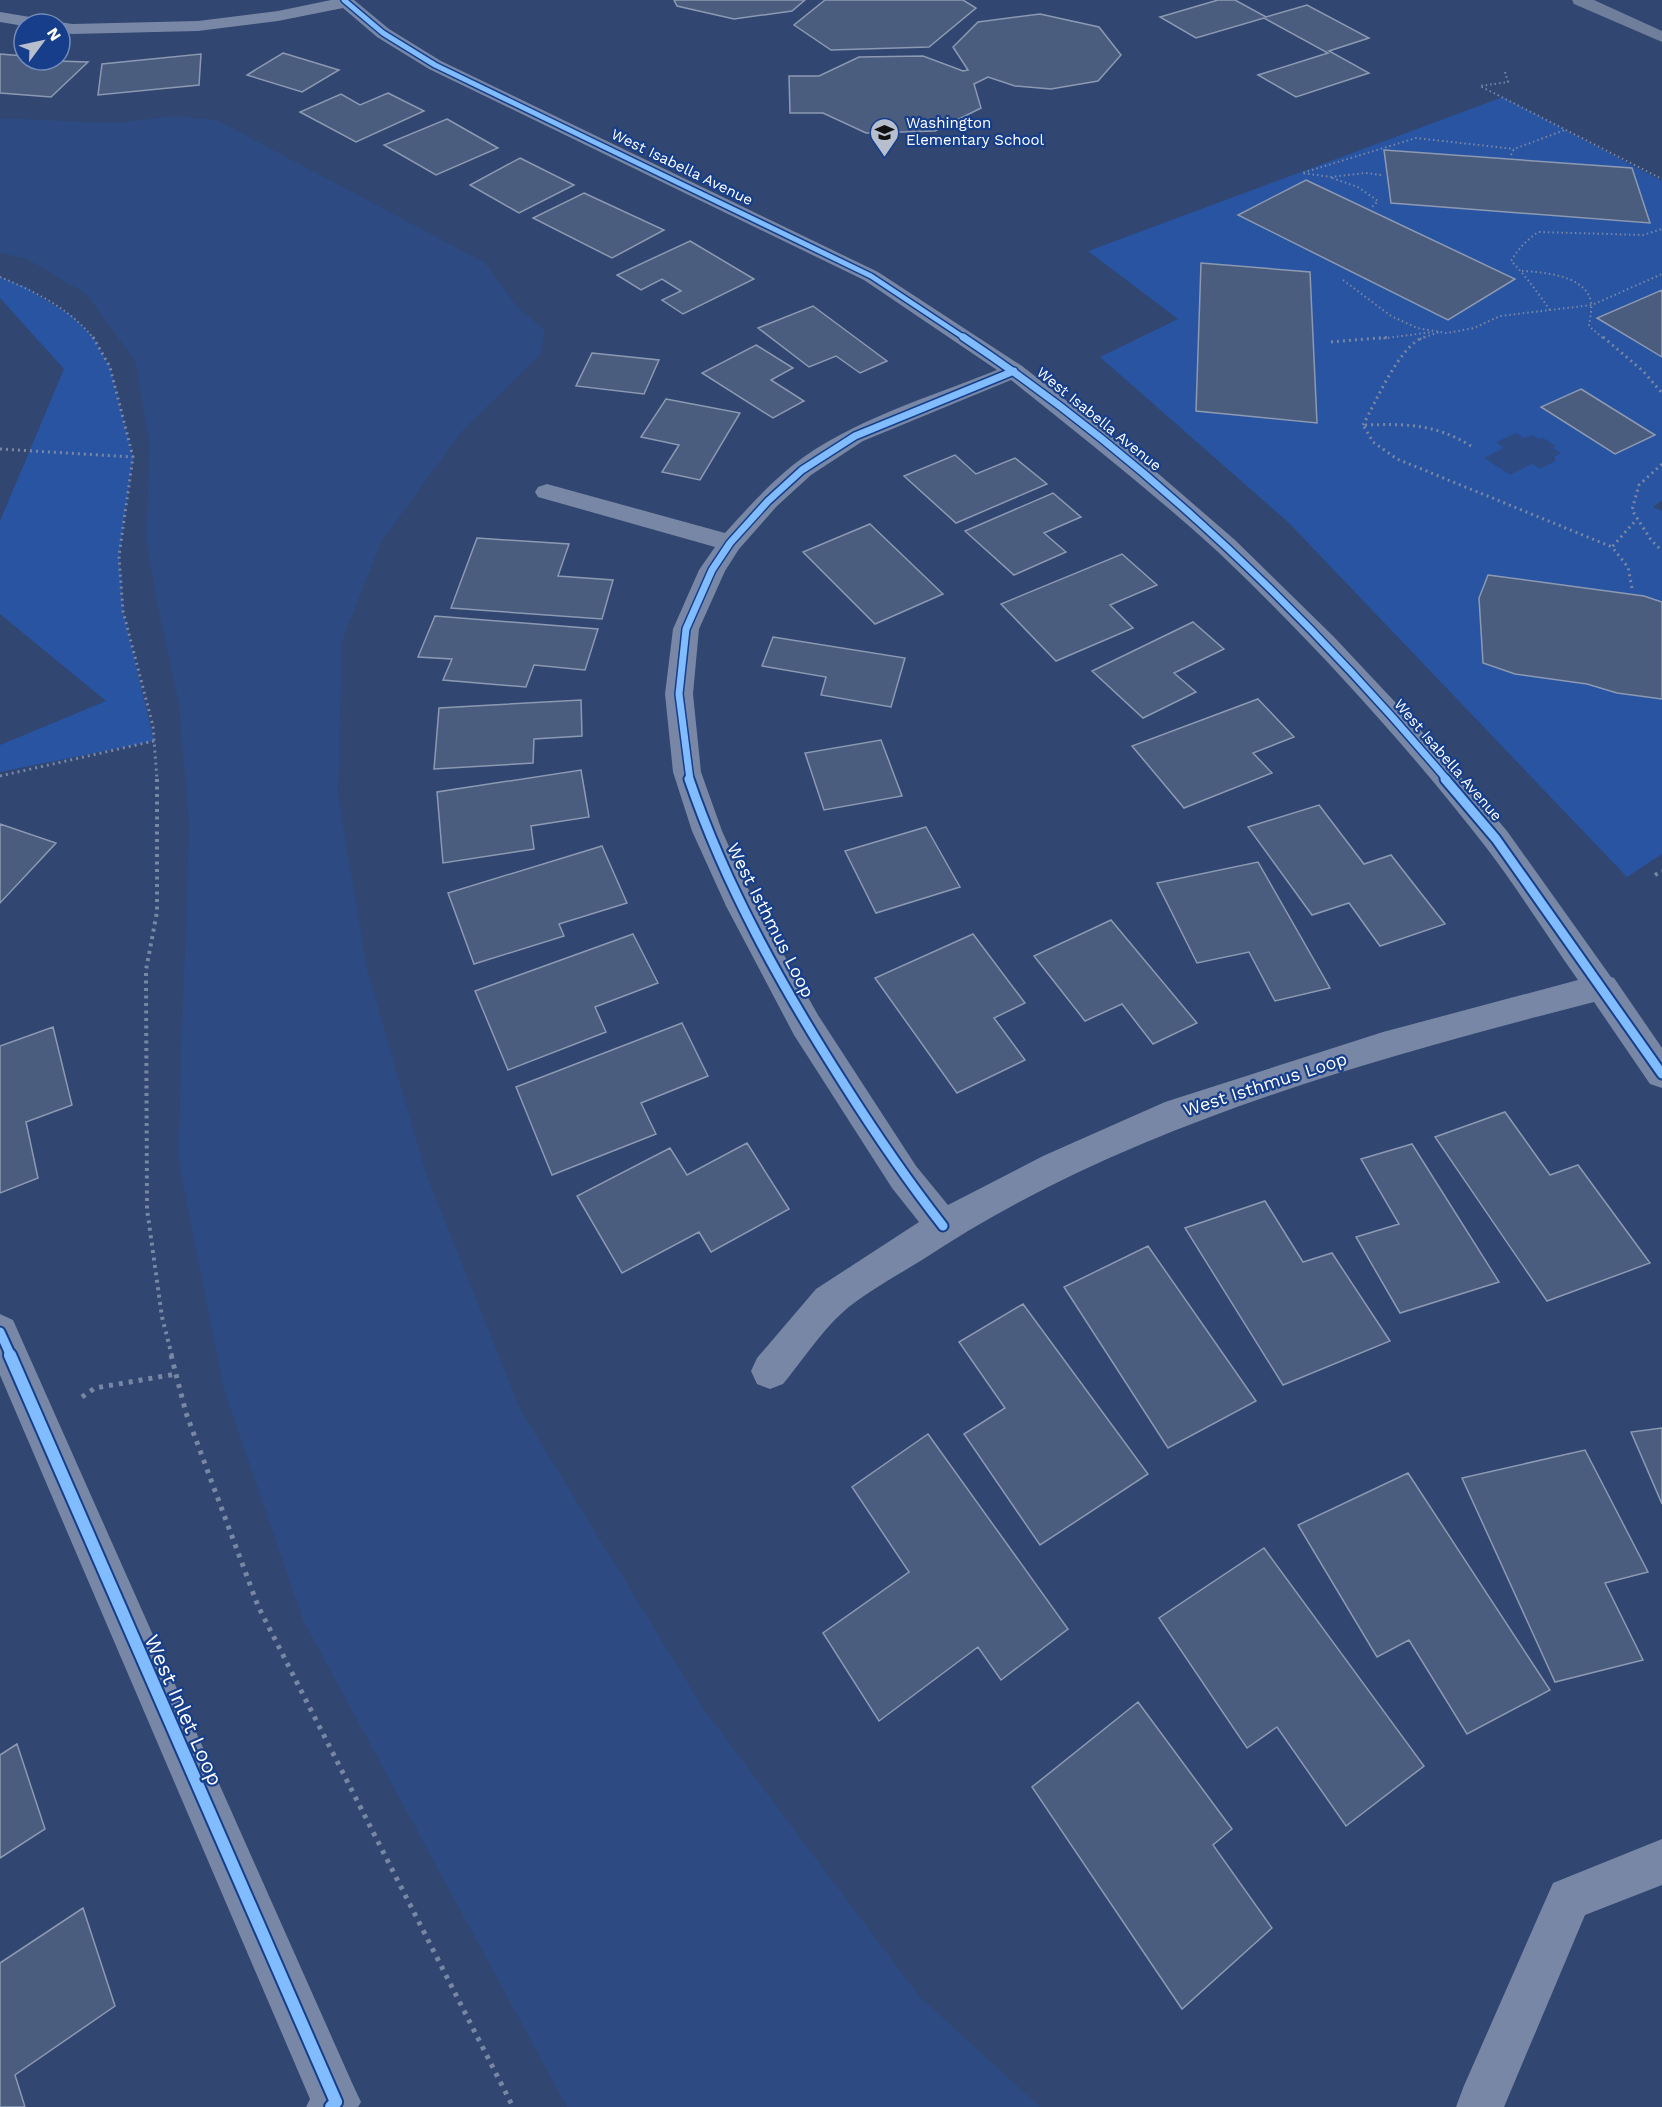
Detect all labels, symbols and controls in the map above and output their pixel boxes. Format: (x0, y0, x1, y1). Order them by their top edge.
north arrow (12, 12, 72, 72)
text: N (43, 24, 65, 44)
place label: Washington Elementary School (906, 114, 1045, 149)
school or university icon: Washington Elementary School (869, 116, 901, 158)
street label: West Isabella Avenue (608, 125, 756, 209)
street label: West Isabella Avenue (1033, 363, 1165, 475)
street label: West Isabella Avenue (1390, 695, 1506, 825)
street label: West Isthmus Loop (723, 839, 819, 1001)
street label: West Isthmus Loop (1181, 1048, 1349, 1120)
street label: West Inlet Loop (140, 1631, 228, 1789)

